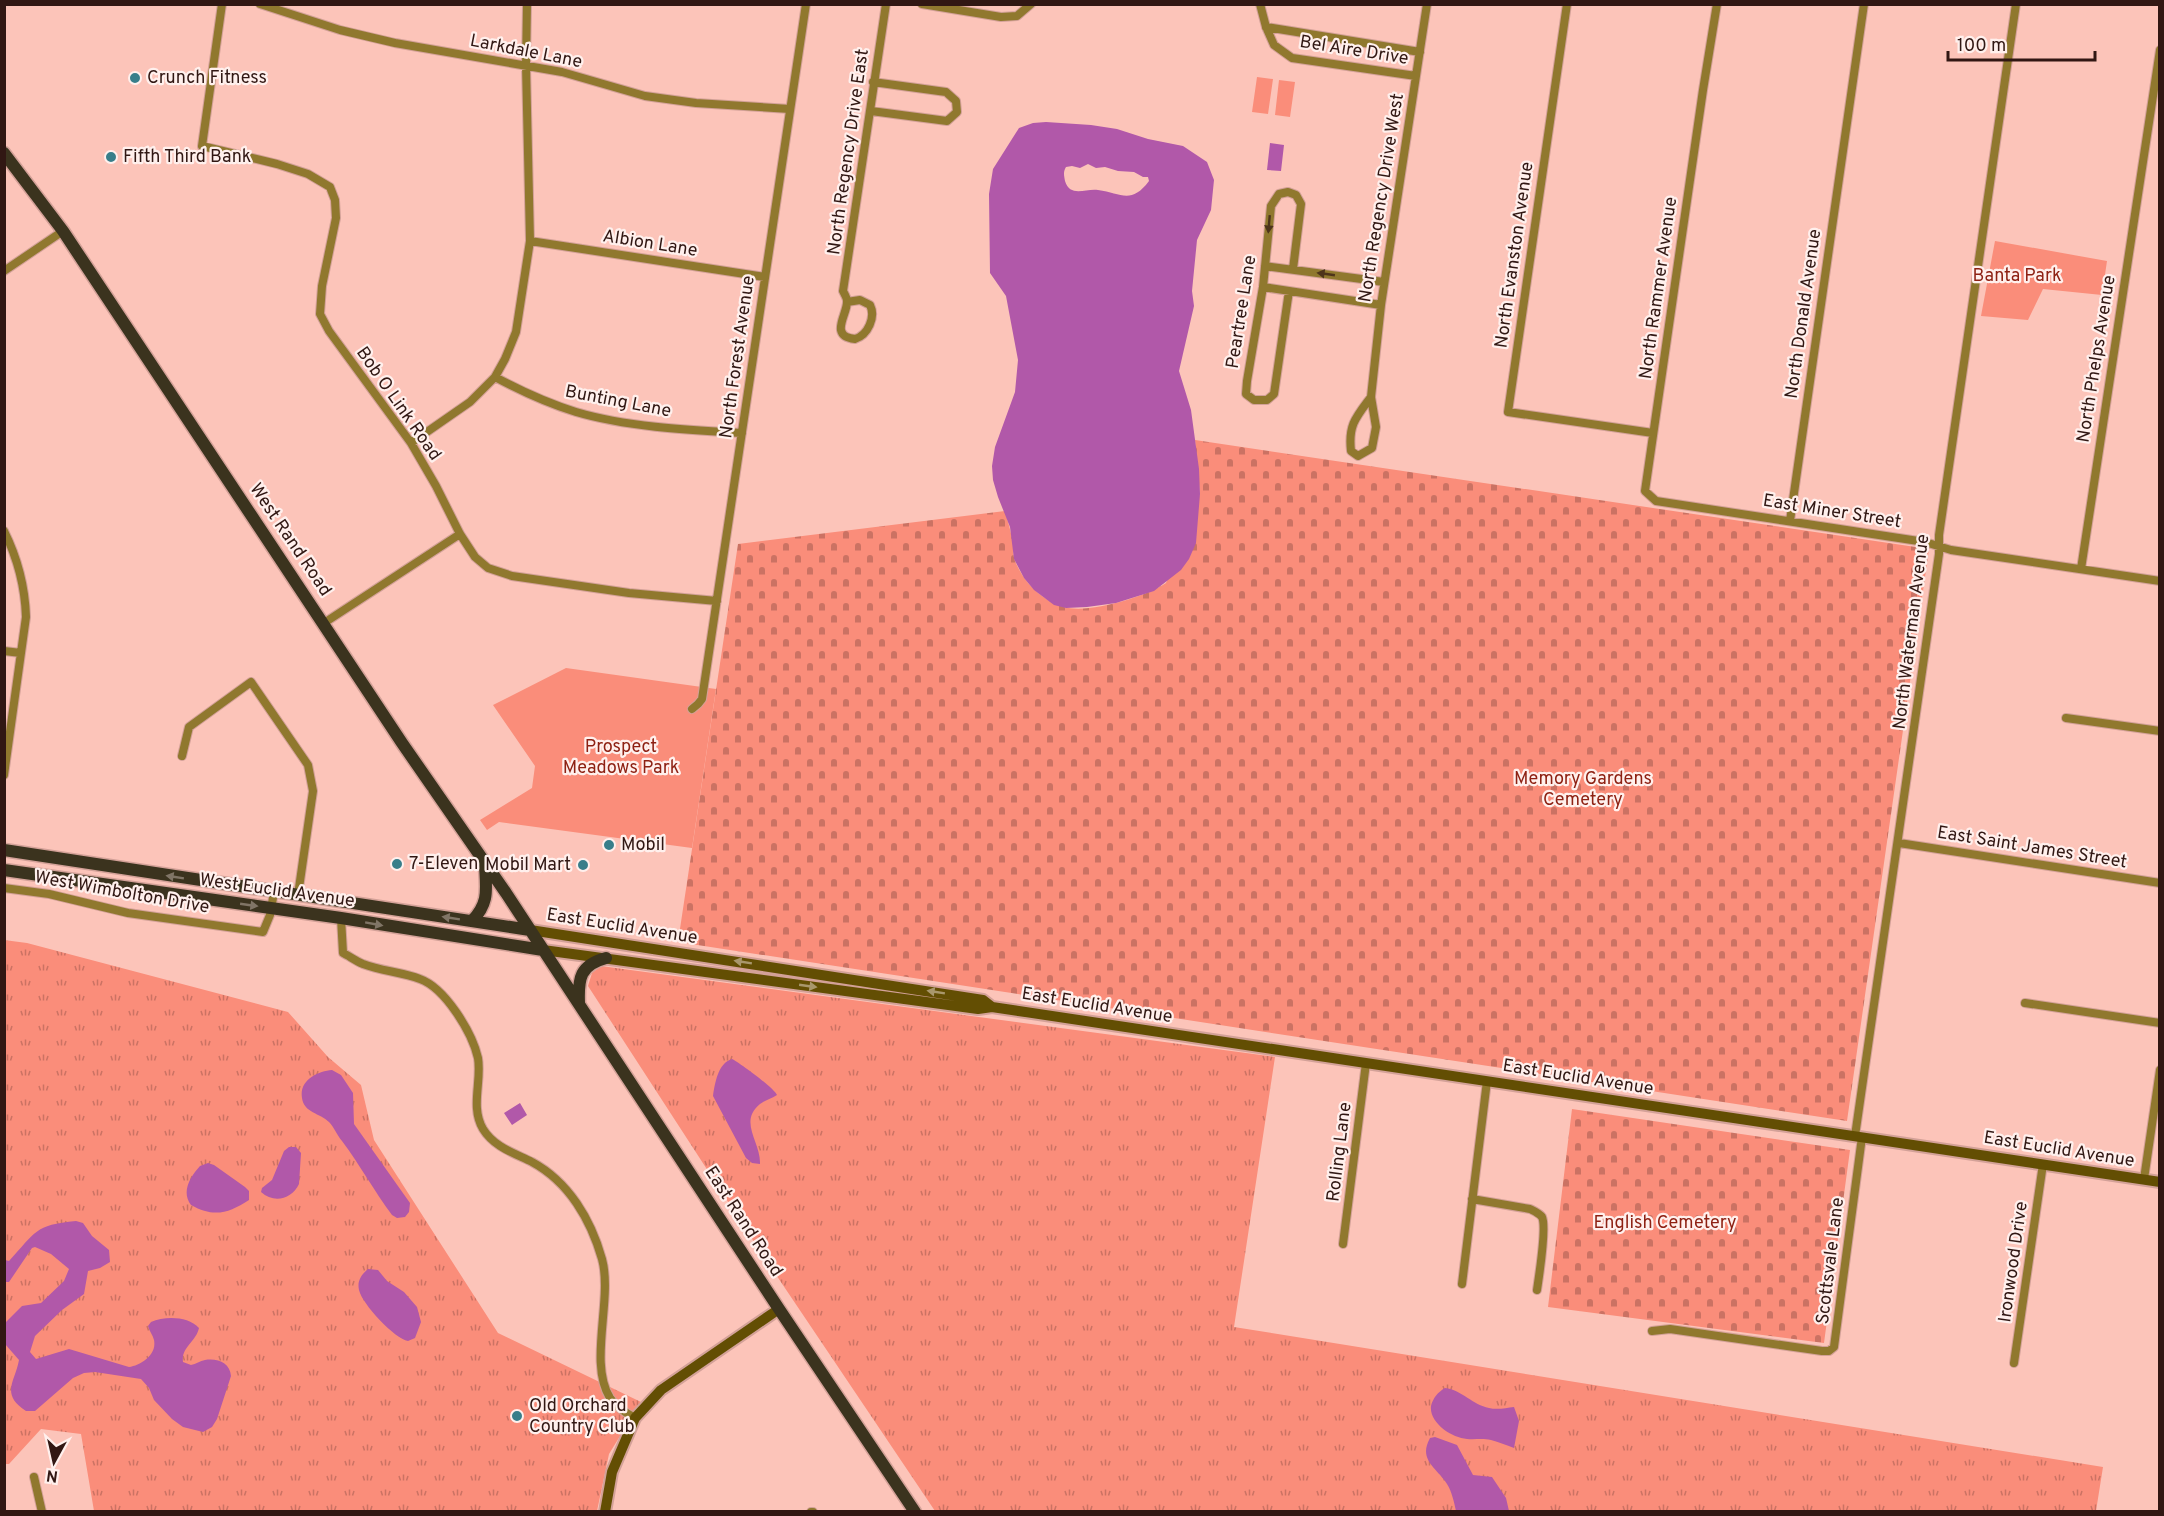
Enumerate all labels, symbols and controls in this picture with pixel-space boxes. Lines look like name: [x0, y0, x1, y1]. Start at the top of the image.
scale bar: [1948, 24, 2095, 62]
street label: Larkdale Lane: [468, 30, 584, 74]
street label: Bel Aire Drive: [1298, 31, 1410, 71]
text: 100 m: [1957, 35, 2006, 58]
street label: North Regency Drive East: [823, 48, 875, 256]
place label: Crunch Fitness: [147, 67, 267, 90]
marker: Crunch Fitness: [128, 71, 142, 85]
street label: North Regency Drive West: [1354, 92, 1410, 304]
place label: Fifth Third Bank: [123, 146, 251, 169]
marker: Fifth Third Bank: [104, 150, 118, 164]
street label: North Evanston Avenue: [1491, 160, 1539, 350]
street label: North Rammer Avenue: [1635, 195, 1683, 381]
one-way arrow: [1264, 215, 1274, 234]
street label: Albion Lane: [601, 225, 699, 263]
street label: North Donald Avenue: [1781, 228, 1827, 400]
street label: Peartree Lane: [1222, 254, 1262, 370]
park label: Banta Park: [1972, 265, 2062, 288]
one-way arrow: [1316, 269, 1335, 278]
street label: North Forest Avenue: [715, 274, 761, 440]
street label: North Phelps Avenue: [2072, 274, 2122, 444]
street label: Bob O Link Road: [350, 343, 446, 465]
street label: Bunting Lane: [563, 380, 673, 424]
street label: West Rand Road: [244, 479, 336, 601]
street label: East Miner Street: [1761, 490, 1903, 534]
street label: North Waterman Avenue: [1889, 533, 1935, 731]
park label: Prospect Meadows Park: [563, 736, 679, 780]
park label: Memory Gardens Cemetery: [1514, 768, 1652, 812]
street label: East Saint James Street: [1935, 822, 2129, 874]
place label: Mobil: [621, 834, 665, 857]
marker: Mobil: [602, 838, 616, 852]
place label: 7-Eleven: [409, 853, 478, 876]
place label: Mobil Mart: [485, 854, 571, 877]
marker: 7-Eleven: [390, 857, 404, 871]
marker: Mobil Mart: [576, 858, 590, 872]
street label: West Wimbolton Drive: [33, 866, 211, 920]
street label: West Euclid Avenue: [198, 869, 356, 913]
one-way arrow: [165, 873, 184, 882]
one-way arrow: [240, 901, 259, 910]
street label: East Euclid Avenue: [545, 904, 699, 950]
one-way arrow: [442, 913, 461, 922]
one-way arrow: [365, 920, 384, 929]
one-way arrow: [734, 958, 753, 967]
one-way arrow: [799, 981, 818, 990]
street label: East Euclid Avenue: [1020, 983, 1174, 1029]
one-way arrow: [927, 988, 946, 997]
street label: East Euclid Avenue: [1501, 1055, 1655, 1101]
street label: Rolling Lane: [1322, 1101, 1358, 1203]
street label: East Euclid Avenue: [1982, 1127, 2136, 1173]
street label: East Rand Road: [699, 1162, 787, 1282]
street label: Scottsvale Lane: [1812, 1196, 1850, 1326]
street label: Ironwood Drive: [1994, 1200, 2034, 1324]
park label: English Cemetery: [1593, 1212, 1737, 1235]
place label: Old Orchard Country Club: [529, 1395, 635, 1439]
marker: Old Orchard Country Club: [510, 1409, 524, 1423]
north arrow: [24, 1432, 84, 1492]
text: N: [45, 1464, 59, 1486]

